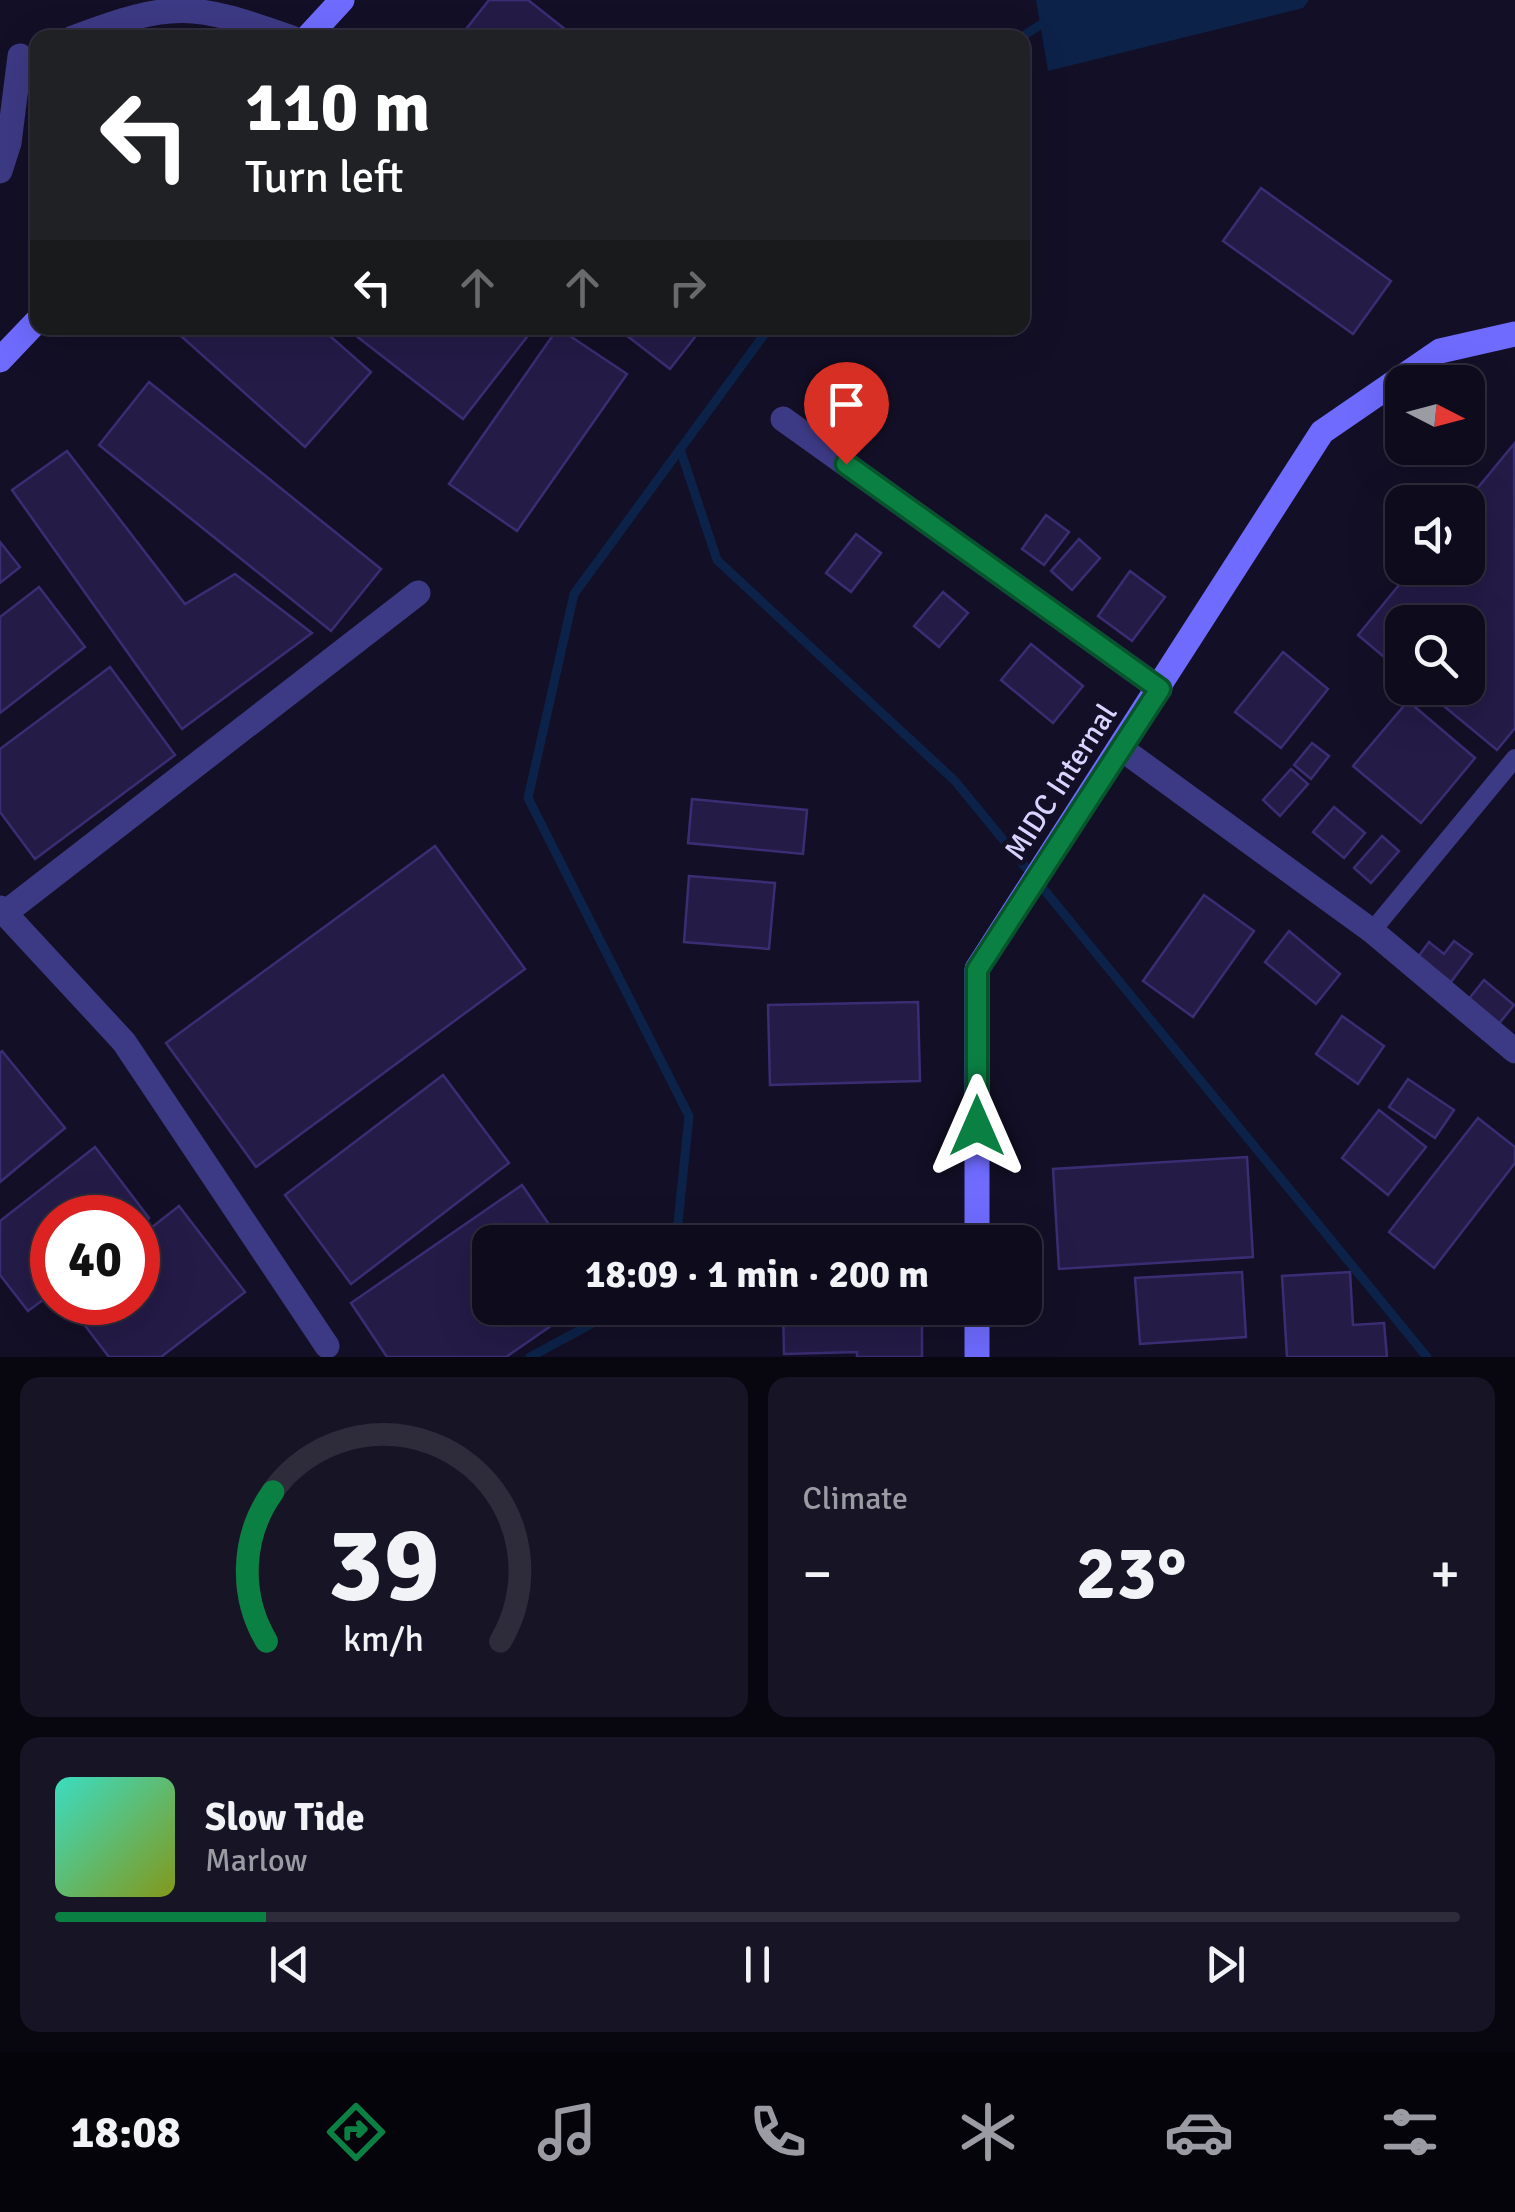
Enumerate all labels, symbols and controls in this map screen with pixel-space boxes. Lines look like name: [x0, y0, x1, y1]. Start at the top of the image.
text: 110 m: [245, 64, 430, 150]
icon: left: [80, 70, 210, 200]
text: Turn left: [245, 150, 404, 205]
icon: left: [345, 260, 400, 315]
icon: ahead: [450, 260, 505, 315]
icon: ahead: [555, 260, 610, 315]
icon: right: [660, 260, 715, 315]
pin: [804, 362, 889, 465]
north arrow: [1385, 365, 1485, 465]
map controls: [1385, 365, 1485, 705]
icon: arrive: [819, 377, 874, 432]
button: sound: [1385, 485, 1485, 585]
button: search: [1385, 605, 1485, 705]
street label: MIDC Internal: [997, 697, 1125, 867]
position arrow: [925, 1074, 1029, 1178]
speed limit sign: 40: [30, 1195, 160, 1325]
text: 18:09 · 1 min · 200 m: [585, 1251, 929, 1298]
text: Climate: [803, 1479, 908, 1518]
text: 39: [328, 1501, 440, 1629]
text: 23°: [1076, 1527, 1187, 1620]
text: −: [803, 1540, 832, 1608]
text: +: [1430, 1540, 1460, 1608]
text: km/h: [343, 1617, 424, 1661]
text: Slow Tide: [205, 1794, 365, 1841]
text: Marlow: [205, 1841, 307, 1880]
icon: previous: [262, 1937, 317, 1992]
icon: pause: [730, 1937, 785, 1992]
icon: next: [1198, 1937, 1253, 1992]
icon: directions: [321, 2097, 391, 2167]
icon: music: [532, 2097, 602, 2167]
icon: phone: [743, 2097, 813, 2167]
icon: climate: [953, 2097, 1023, 2167]
icon: car: [1164, 2097, 1234, 2167]
icon: filters: [1375, 2097, 1445, 2167]
text: 18:08: [70, 2105, 181, 2160]

